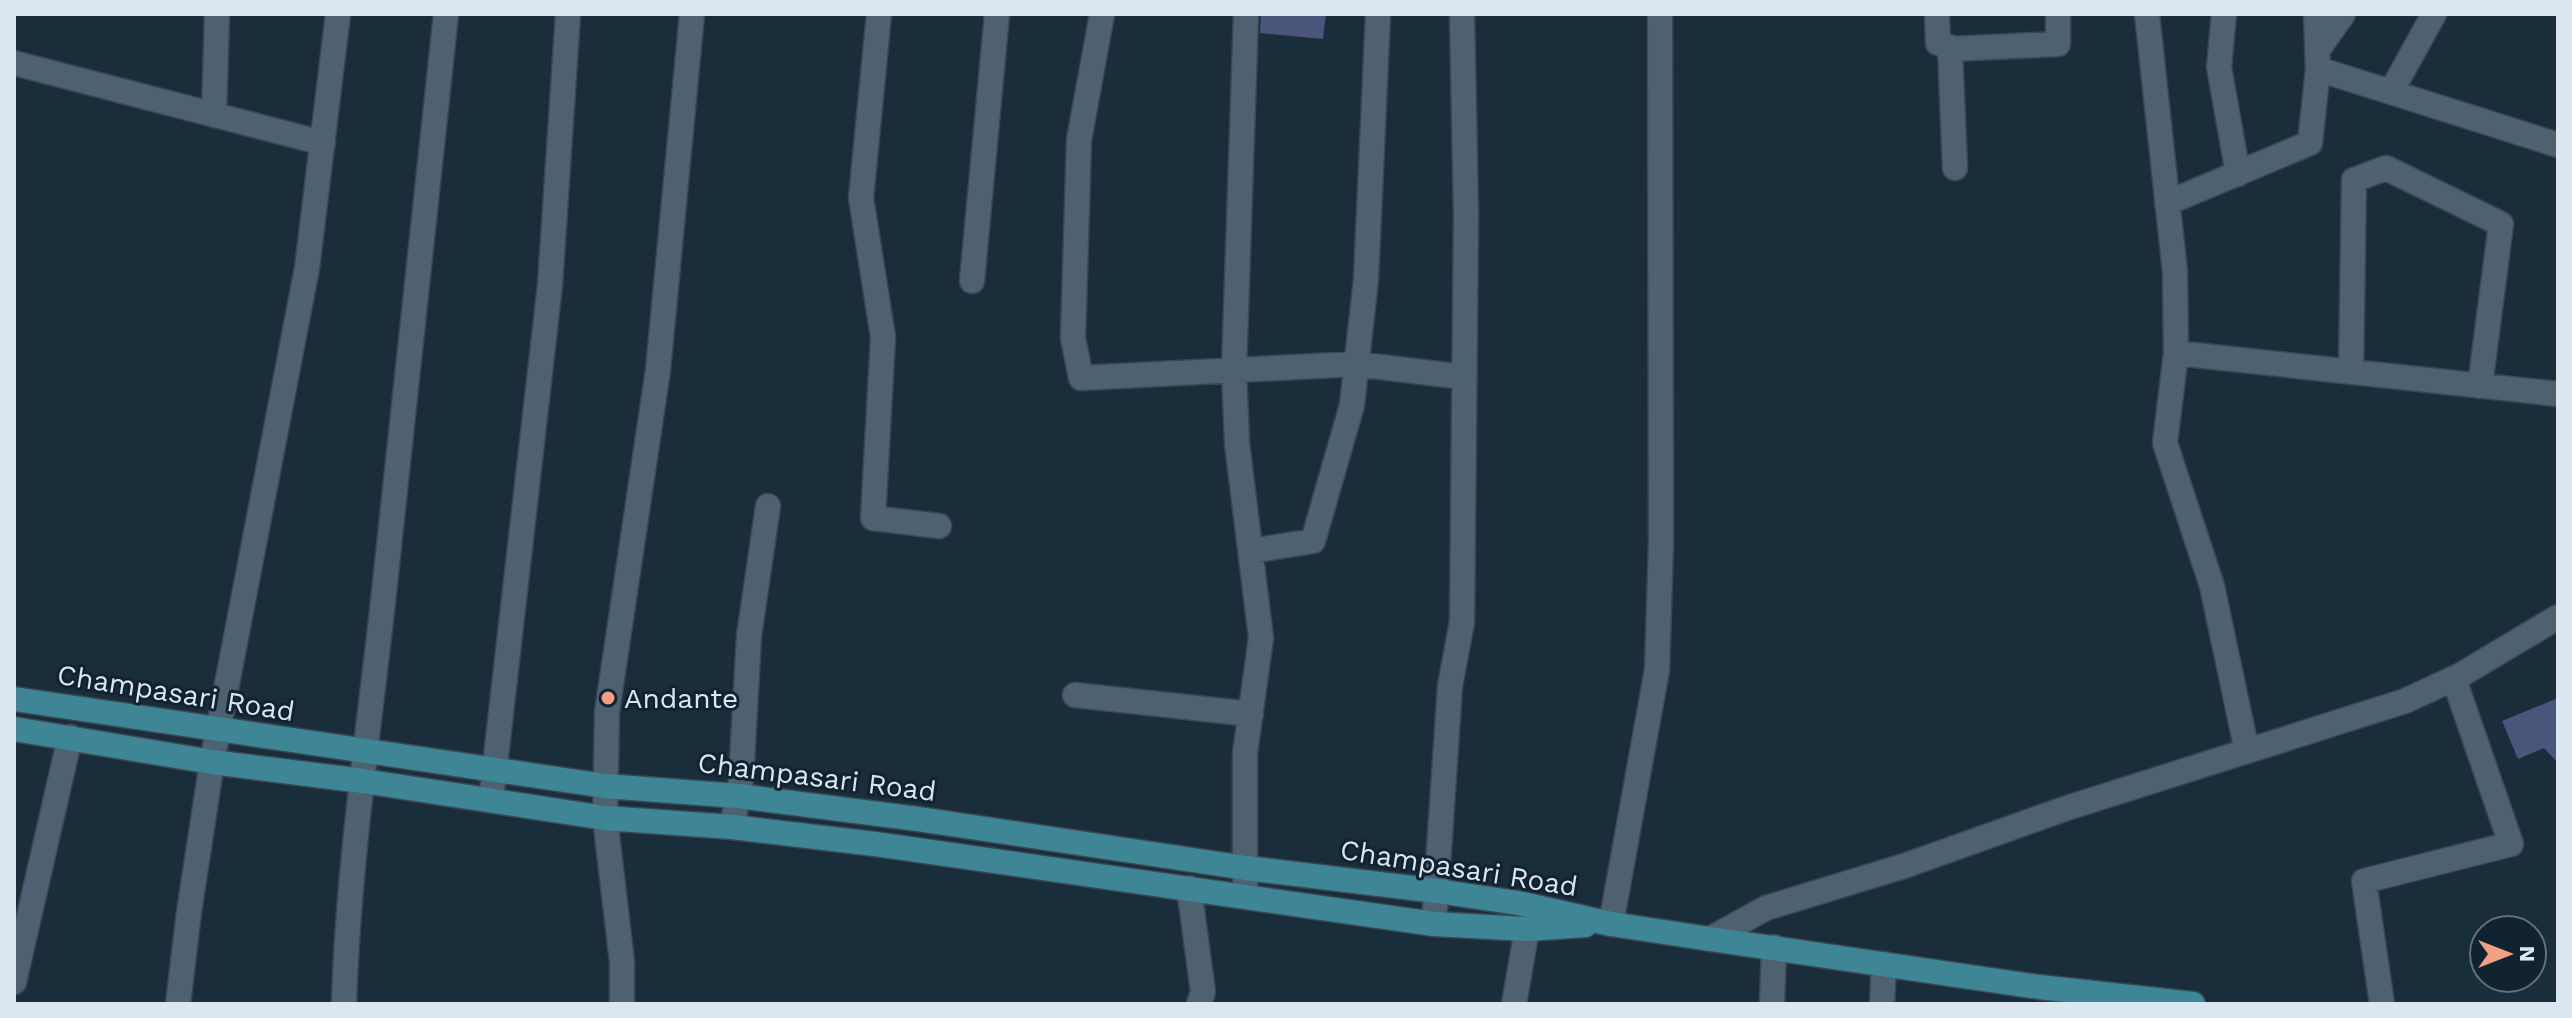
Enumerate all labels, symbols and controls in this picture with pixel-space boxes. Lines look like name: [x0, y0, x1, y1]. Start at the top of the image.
street label: Champasari Road: [55, 658, 297, 728]
place label: Andante: [624, 682, 738, 715]
marker: Andante: [599, 689, 617, 707]
street label: Champasari Road: [696, 746, 938, 808]
street label: Champasari Road: [1338, 833, 1580, 903]
north arrow: [2468, 914, 2548, 994]
text: N: [2515, 946, 2540, 962]

